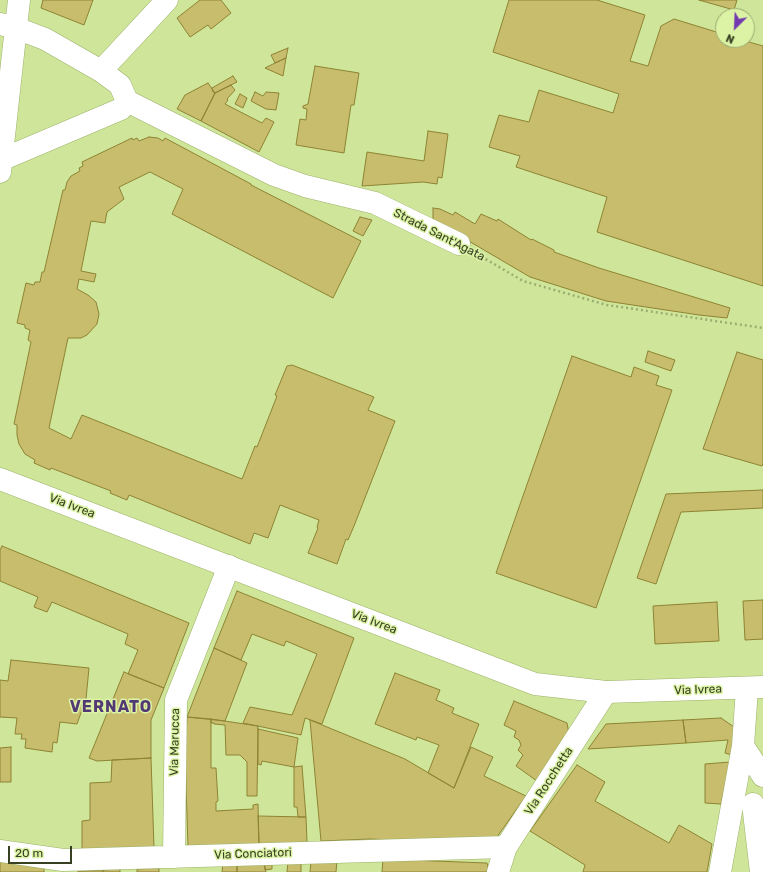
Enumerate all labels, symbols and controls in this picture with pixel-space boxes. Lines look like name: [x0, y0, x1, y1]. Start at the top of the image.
north arrow: [715, 8, 755, 48]
text: N: [724, 31, 737, 46]
street label: Strada Sant'Agata: [391, 206, 487, 264]
street label: Via Ivrea: [47, 491, 97, 521]
street label: Via Ivrea: [349, 607, 399, 637]
street label: Via Ivrea: [674, 682, 722, 698]
district label: VERNATO: [70, 697, 152, 717]
street label: Via Marucca: [167, 708, 183, 776]
street label: Via Rocchetta: [522, 744, 576, 818]
scale bar: [10, 838, 74, 864]
street label: Via Conciatori: [214, 845, 292, 863]
text: 20 m: [15, 846, 43, 860]

